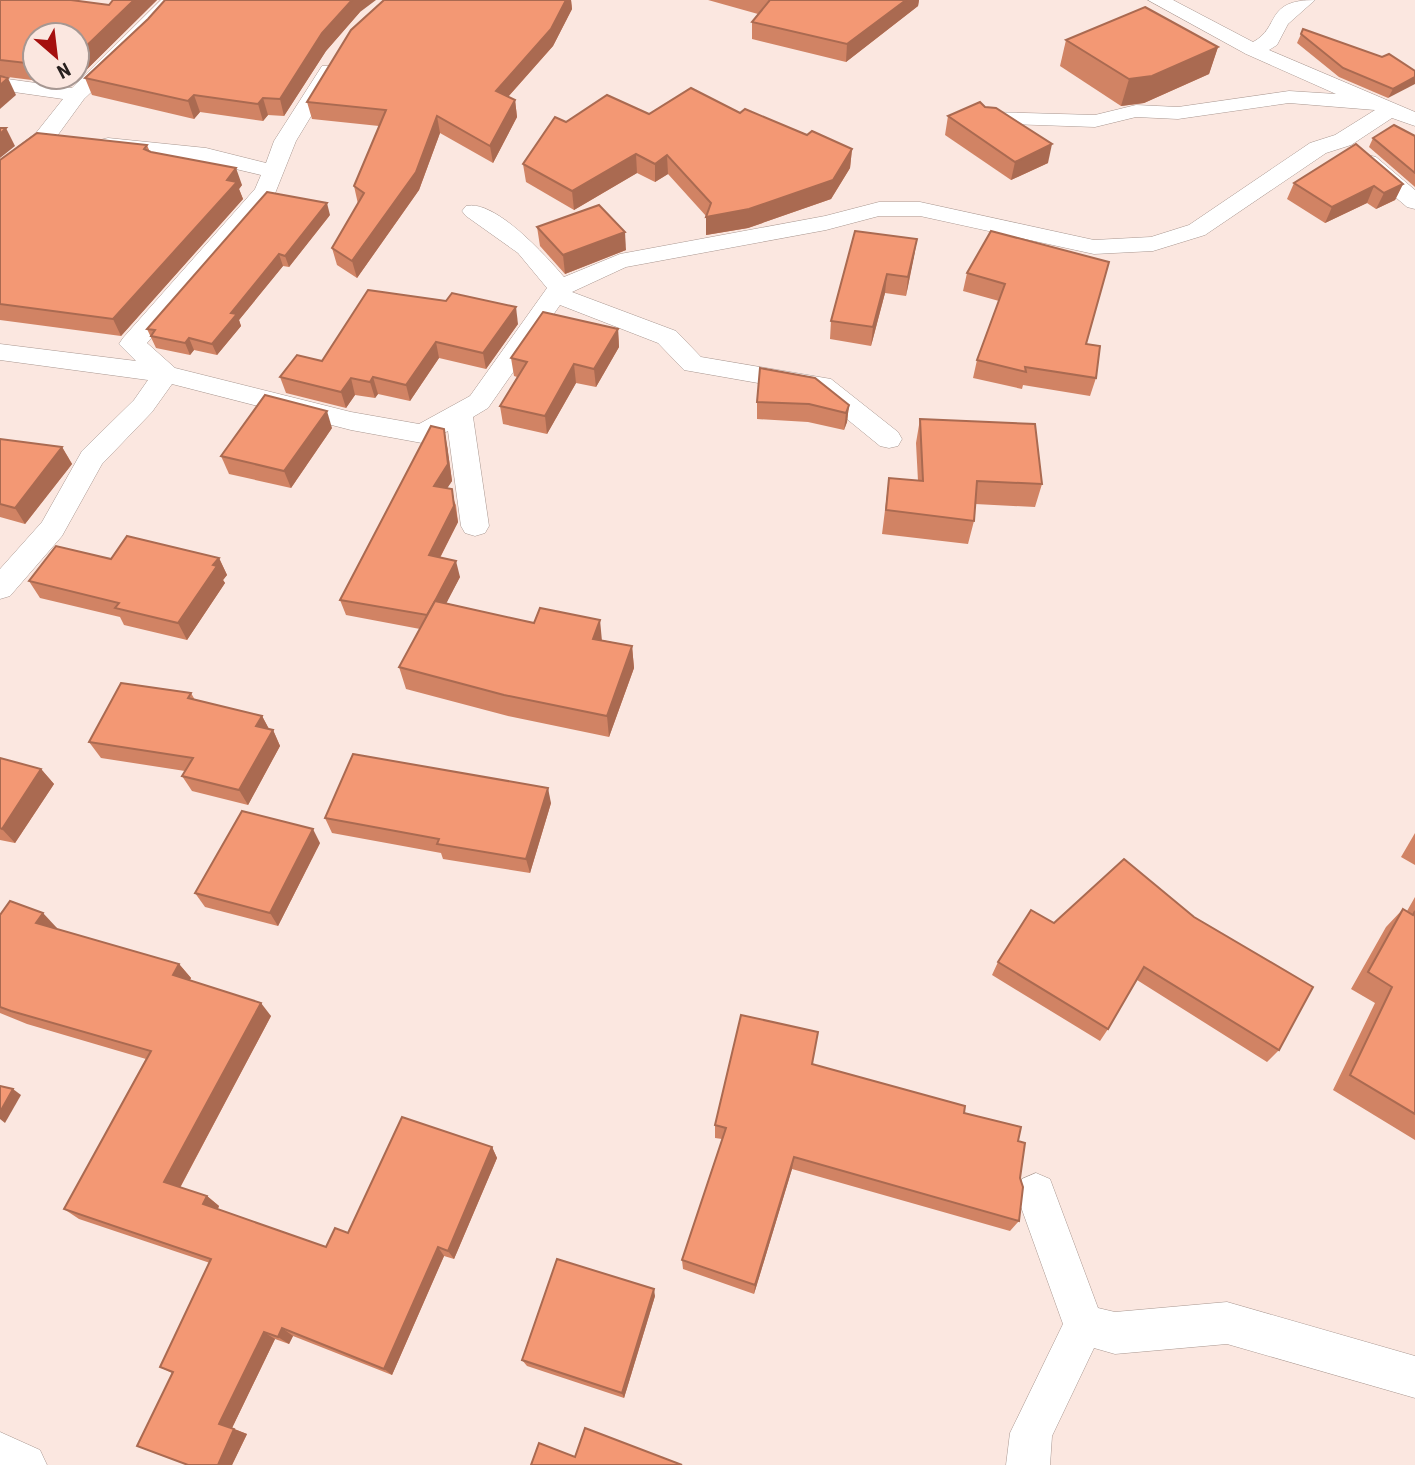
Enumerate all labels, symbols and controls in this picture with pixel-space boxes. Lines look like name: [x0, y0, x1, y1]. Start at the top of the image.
north arrow: [21, 21, 91, 91]
text: N: [53, 58, 74, 83]

